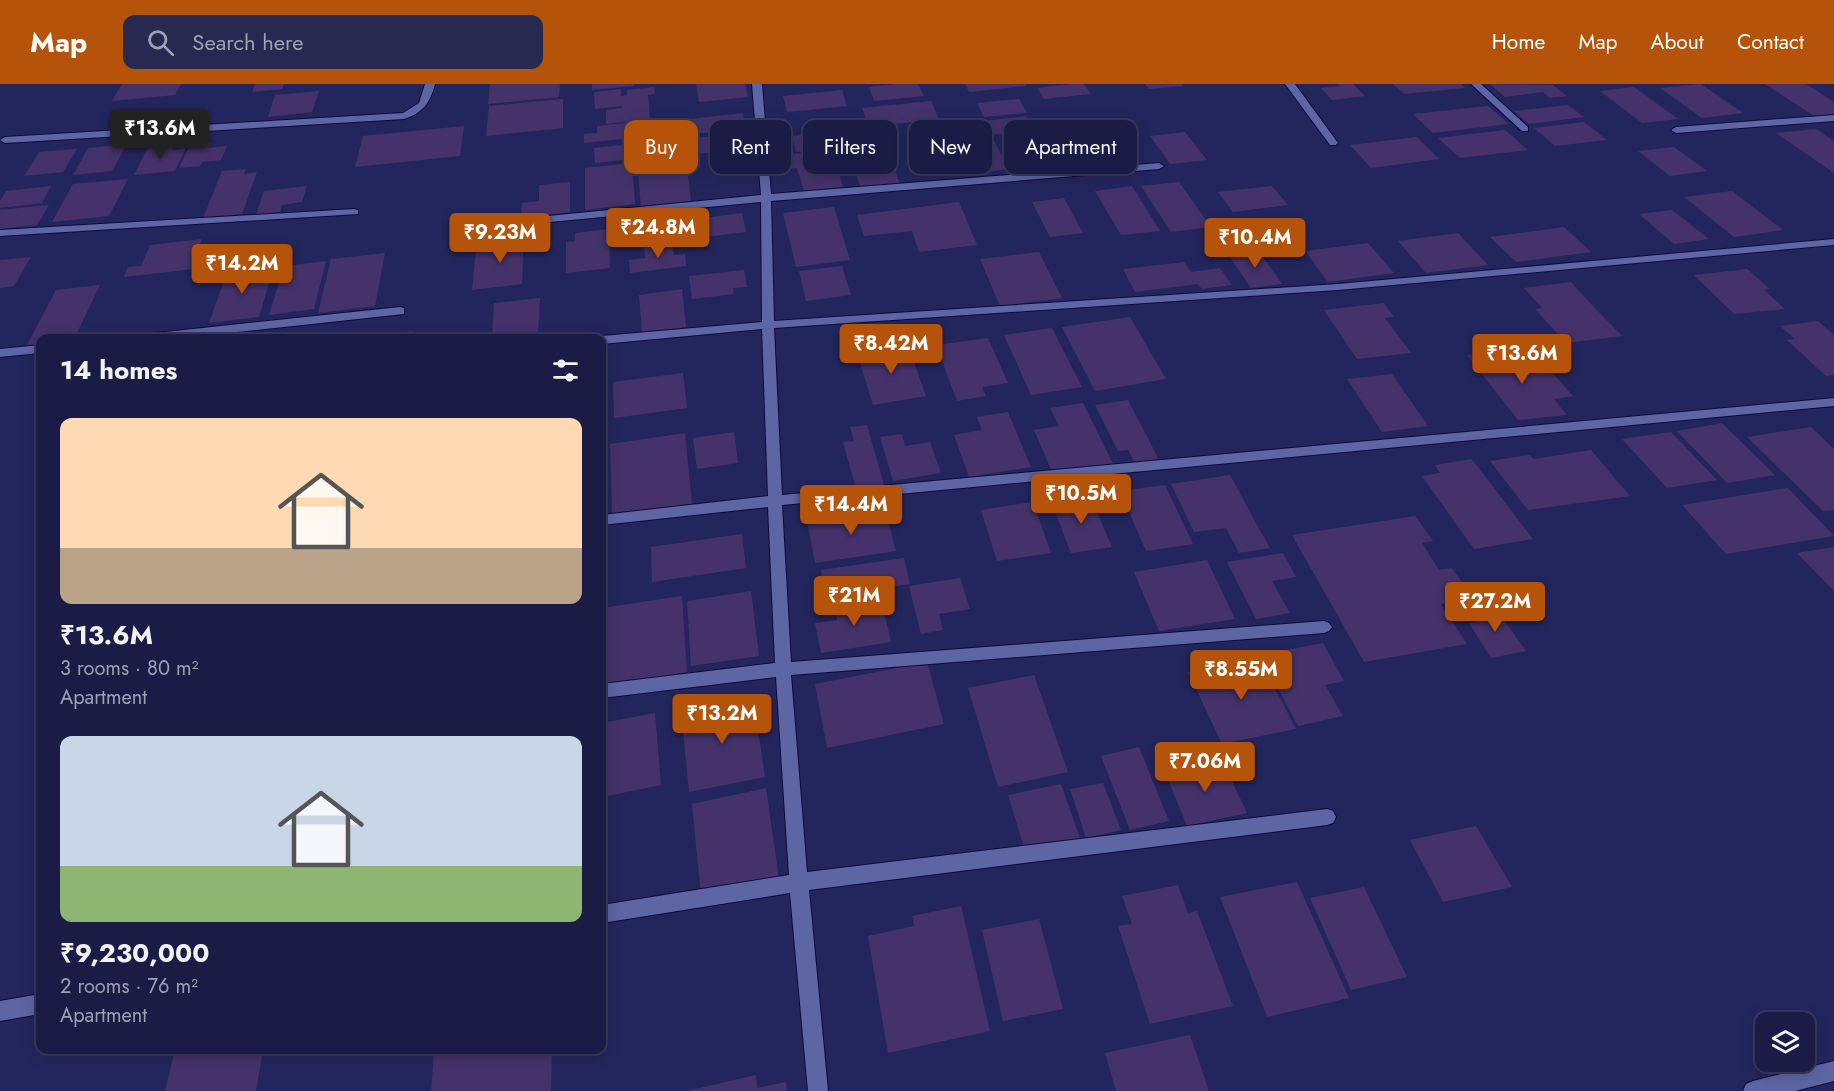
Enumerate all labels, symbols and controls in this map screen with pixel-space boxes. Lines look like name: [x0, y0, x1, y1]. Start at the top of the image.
search box: [123, 15, 543, 69]
text: Map: [30, 22, 87, 63]
icon: search: [144, 26, 177, 59]
text: Search here: [192, 26, 304, 58]
text: Home: [1492, 27, 1545, 57]
text: Map: [1578, 27, 1618, 57]
text: About: [1651, 27, 1704, 57]
text: Contact: [1737, 27, 1804, 57]
pin: ₹13.6M: [111, 109, 209, 160]
text: ₹13.6M: [124, 114, 196, 143]
chip: Buy: [624, 120, 698, 174]
chip: Rent: [710, 120, 791, 174]
chip: Filters: [803, 120, 897, 174]
chip: New: [909, 120, 992, 174]
chip: Apartment: [1004, 120, 1137, 174]
pin: ₹24.8M: [609, 208, 707, 259]
pin: ₹9.23M: [451, 213, 549, 264]
text: ₹24.8M: [620, 213, 696, 242]
text: ₹9.23M: [463, 218, 537, 247]
pin: ₹10.4M: [1206, 218, 1304, 269]
text: ₹10.4M: [1218, 223, 1292, 252]
pin: ₹14.2M: [193, 244, 291, 295]
text: ₹14.2M: [206, 249, 278, 278]
pin: ₹8.42M: [842, 324, 940, 375]
text: ₹8.42M: [853, 329, 929, 358]
pin: ₹13.6M: [1473, 334, 1571, 385]
text: ₹13.6M: [1486, 339, 1558, 368]
text: 14 homes: [60, 351, 177, 389]
icon: filters: [549, 354, 582, 387]
icon: home: [267, 457, 375, 565]
pin: ₹10.5M: [1032, 474, 1130, 525]
text: ₹10.5M: [1045, 479, 1117, 508]
pin: ₹14.4M: [802, 485, 900, 536]
text: ₹14.4M: [814, 490, 888, 519]
pin: ₹21M: [818, 576, 890, 627]
text: ₹21M: [828, 581, 880, 610]
pin: ₹27.2M: [1446, 582, 1544, 633]
text: ₹27.2M: [1459, 587, 1531, 616]
text: ₹13.6M: [60, 616, 153, 654]
pin: ₹8.55M: [1192, 650, 1290, 701]
text: 3 rooms · 80 m²: [60, 654, 198, 683]
text: ₹8.55M: [1204, 655, 1278, 684]
text: Apartment: [60, 683, 147, 712]
pin: ₹13.2M: [673, 694, 771, 745]
text: ₹13.2M: [686, 699, 758, 728]
pin: ₹7.06M: [1156, 742, 1254, 793]
text: ₹7.06M: [1169, 747, 1241, 776]
icon: home: [267, 775, 375, 883]
text: ₹9,230,000: [60, 934, 209, 972]
text: 2 rooms · 76 m²: [60, 972, 198, 1001]
text: Apartment: [60, 1001, 147, 1030]
map controls: [1755, 1012, 1815, 1072]
button: layers: [1755, 1012, 1815, 1072]

